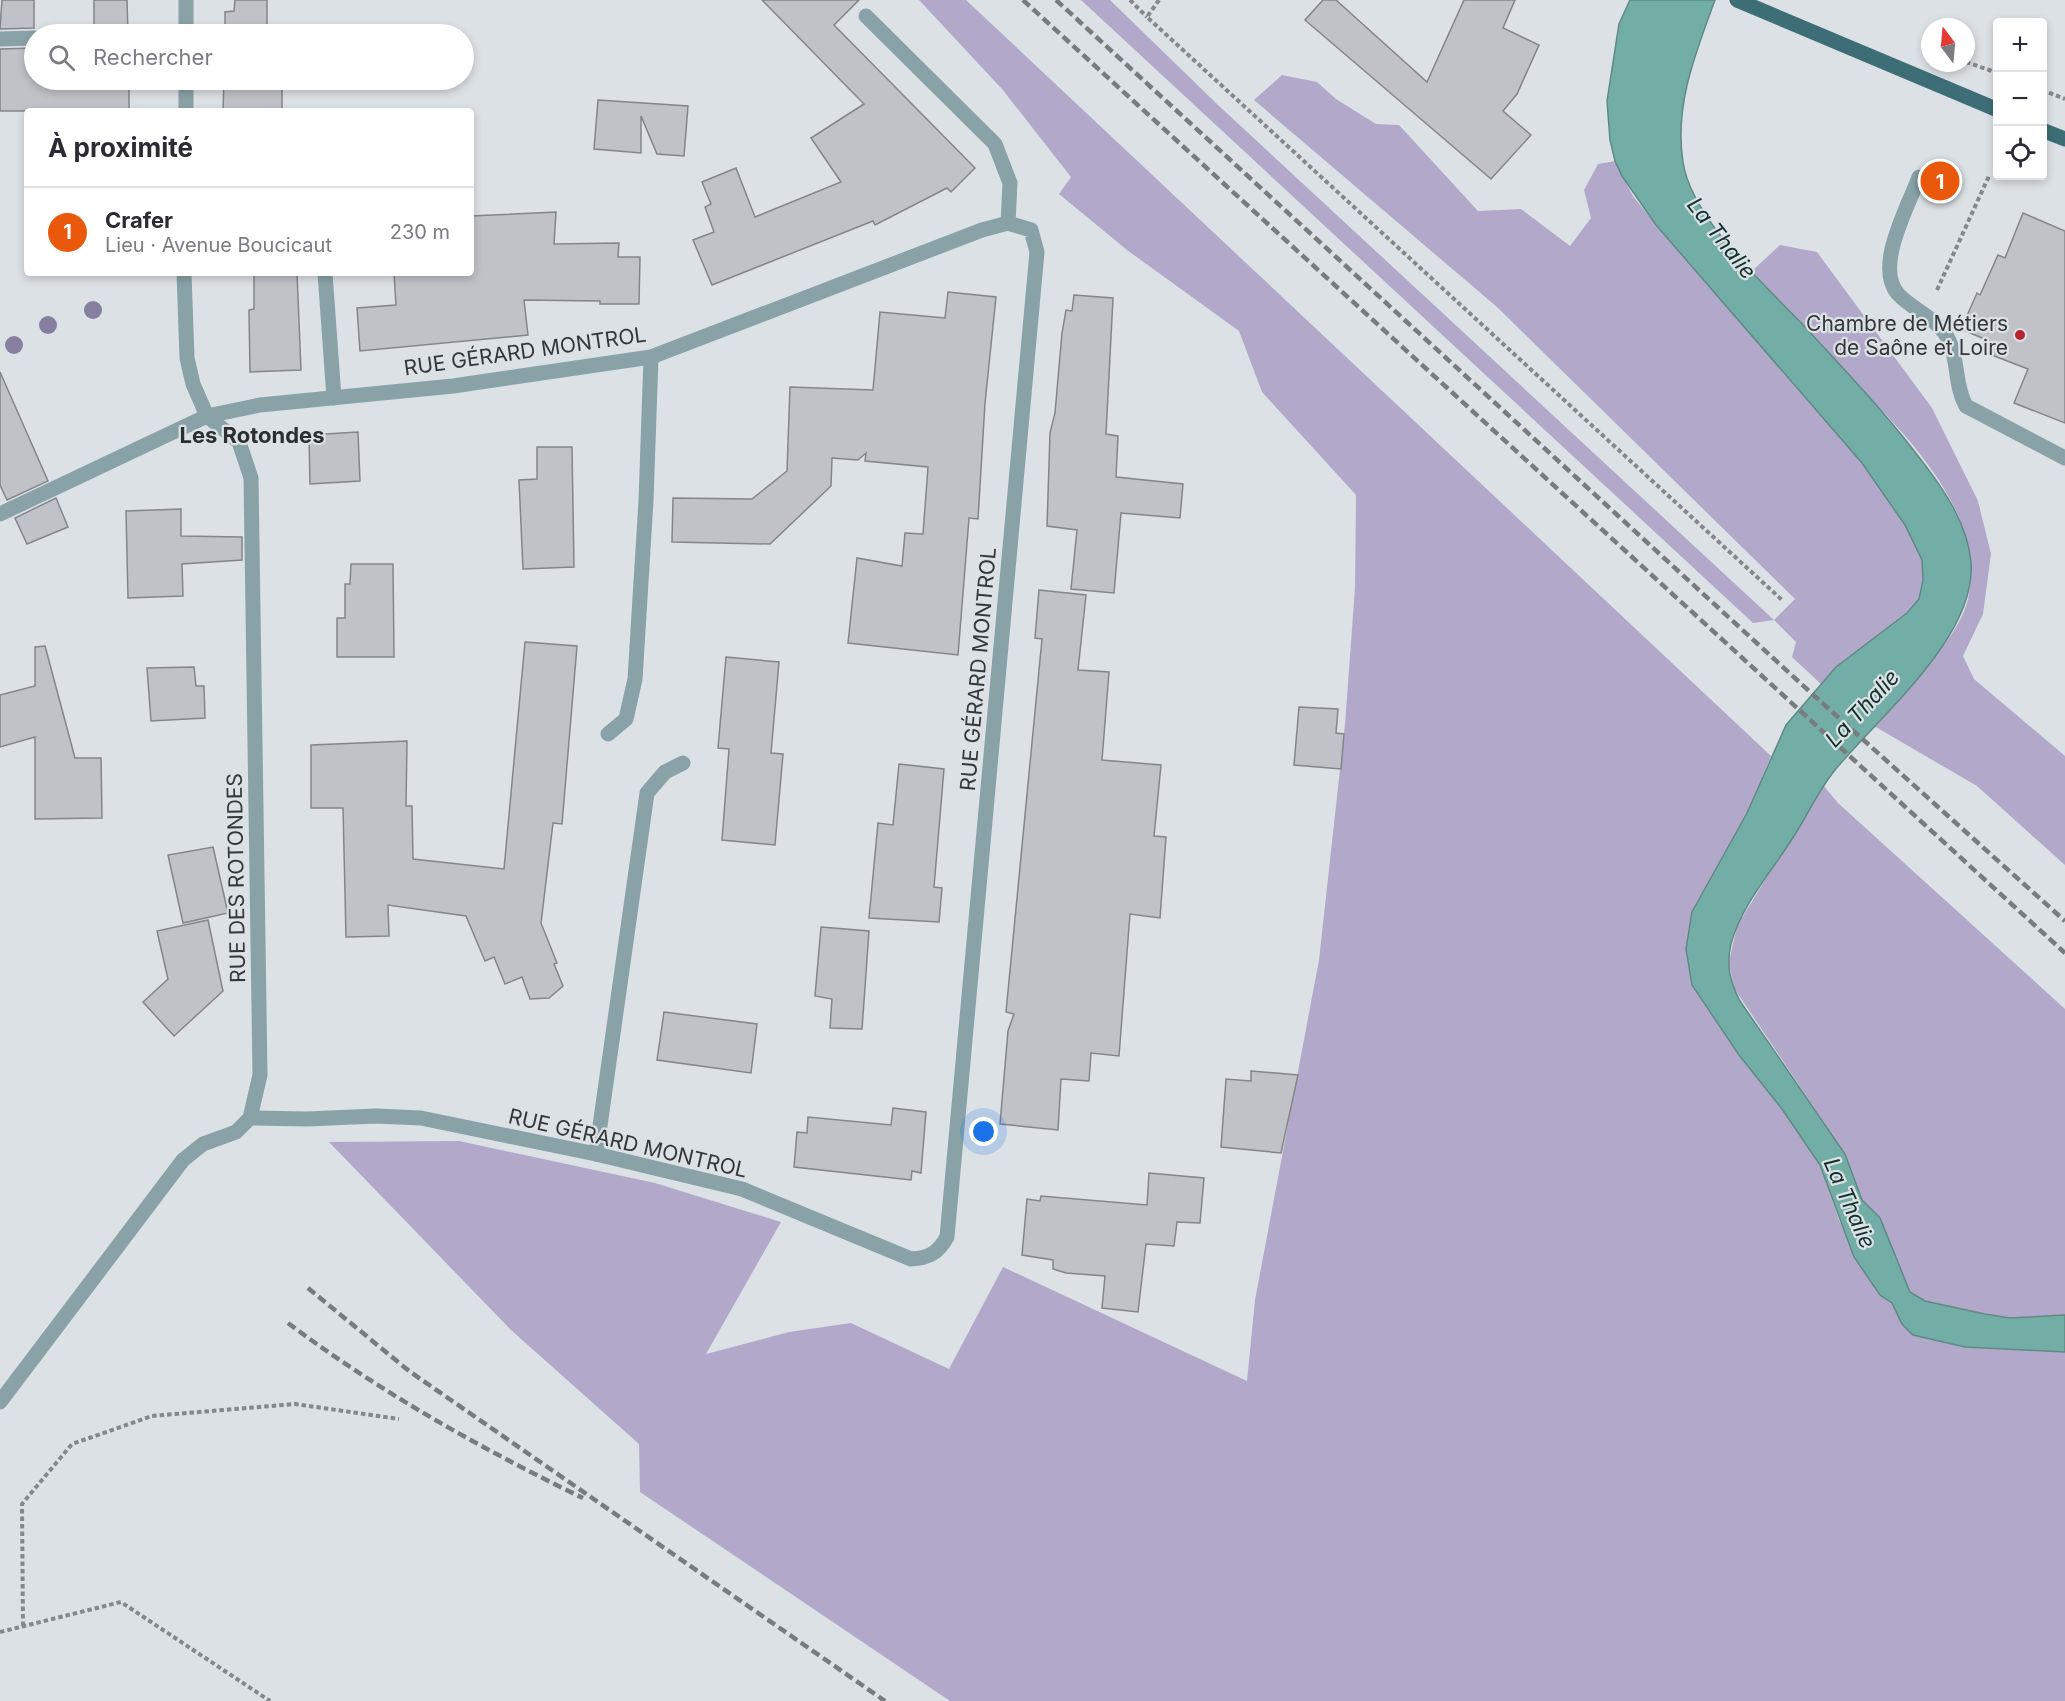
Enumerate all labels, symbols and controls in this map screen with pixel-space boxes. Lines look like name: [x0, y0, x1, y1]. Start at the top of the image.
north arrow: [1921, 18, 1975, 72]
map controls: [1993, 18, 2047, 180]
button: +: [1993, 18, 2047, 72]
search box: [24, 24, 474, 90]
icon: search: [45, 41, 78, 74]
text: Rechercher: [93, 44, 213, 70]
button: −: [1993, 72, 2047, 126]
button: locate: [1993, 126, 2047, 180]
text: À proximité: [48, 132, 193, 163]
pin: 1: [1920, 158, 1960, 204]
water label: La Thalie: [1682, 192, 1762, 284]
text: Crafer: [105, 207, 173, 233]
text: 1: [63, 220, 72, 244]
text: 230 m: [390, 220, 450, 244]
text: Lieu · Avenue Boucicaut: [105, 233, 332, 257]
place label: Chambre de Métiers de Saône et Loire: [1806, 311, 2008, 360]
street label: RUE GÉRARD MONTROL: [402, 321, 648, 380]
marker: Chambre de Métiers de Saône et Loire: [2013, 328, 2027, 342]
district label: Les Rotondes: [179, 422, 325, 448]
street label: RUE GÉRARD MONTROL: [954, 546, 1001, 792]
water label: La Thalie: [1820, 664, 1904, 752]
street label: RUE DES ROTONDES: [222, 773, 250, 983]
street label: RUE GÉRARD MONTROL: [506, 1102, 750, 1183]
your location: [969, 1117, 998, 1146]
water label: La Thalie: [1819, 1154, 1881, 1252]

